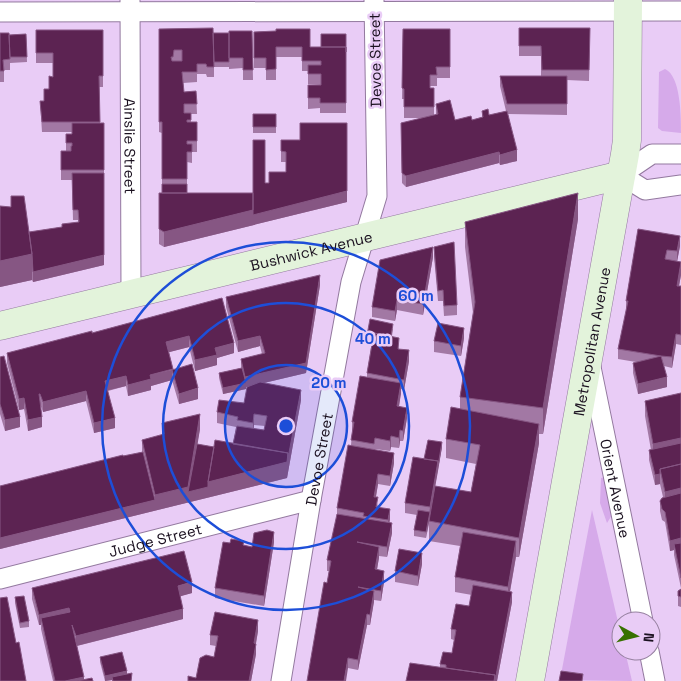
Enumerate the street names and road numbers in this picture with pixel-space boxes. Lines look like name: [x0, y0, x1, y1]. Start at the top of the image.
street label: Devoe Street: [365, 13, 385, 107]
street label: Ainslie Street: [121, 98, 140, 194]
street label: Bushwick Avenue: [248, 226, 374, 274]
street label: Metropolitan Avenue: [568, 265, 614, 417]
street label: Devoe Street: [301, 411, 336, 507]
street label: Orient Avenue: [596, 437, 635, 540]
street label: Judge Street: [106, 519, 204, 561]

